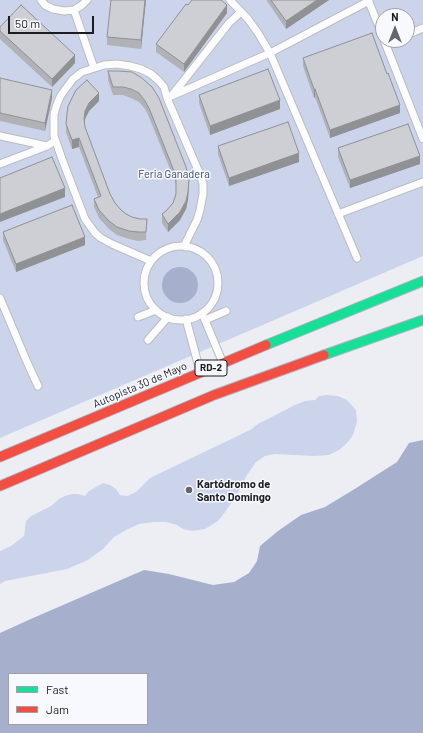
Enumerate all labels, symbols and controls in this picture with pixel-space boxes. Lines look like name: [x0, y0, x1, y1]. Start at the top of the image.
scale bar: [10, 8, 96, 34]
north arrow: [375, 8, 415, 48]
text: N: [391, 10, 399, 23]
text: 50 m: [15, 16, 40, 30]
park label: Feria Ganadera: [138, 167, 210, 181]
street label: Autopista 30 de Mayo: [91, 359, 189, 411]
road number: RD-2: [195, 360, 227, 376]
place label: Kartódromo de Santo Domingo: [197, 477, 271, 503]
marker: Kartódromo de Santo Domingo: [184, 485, 194, 495]
legend: [8, 673, 148, 725]
text: Fast: [46, 682, 69, 696]
text: Jam: [46, 702, 69, 716]

